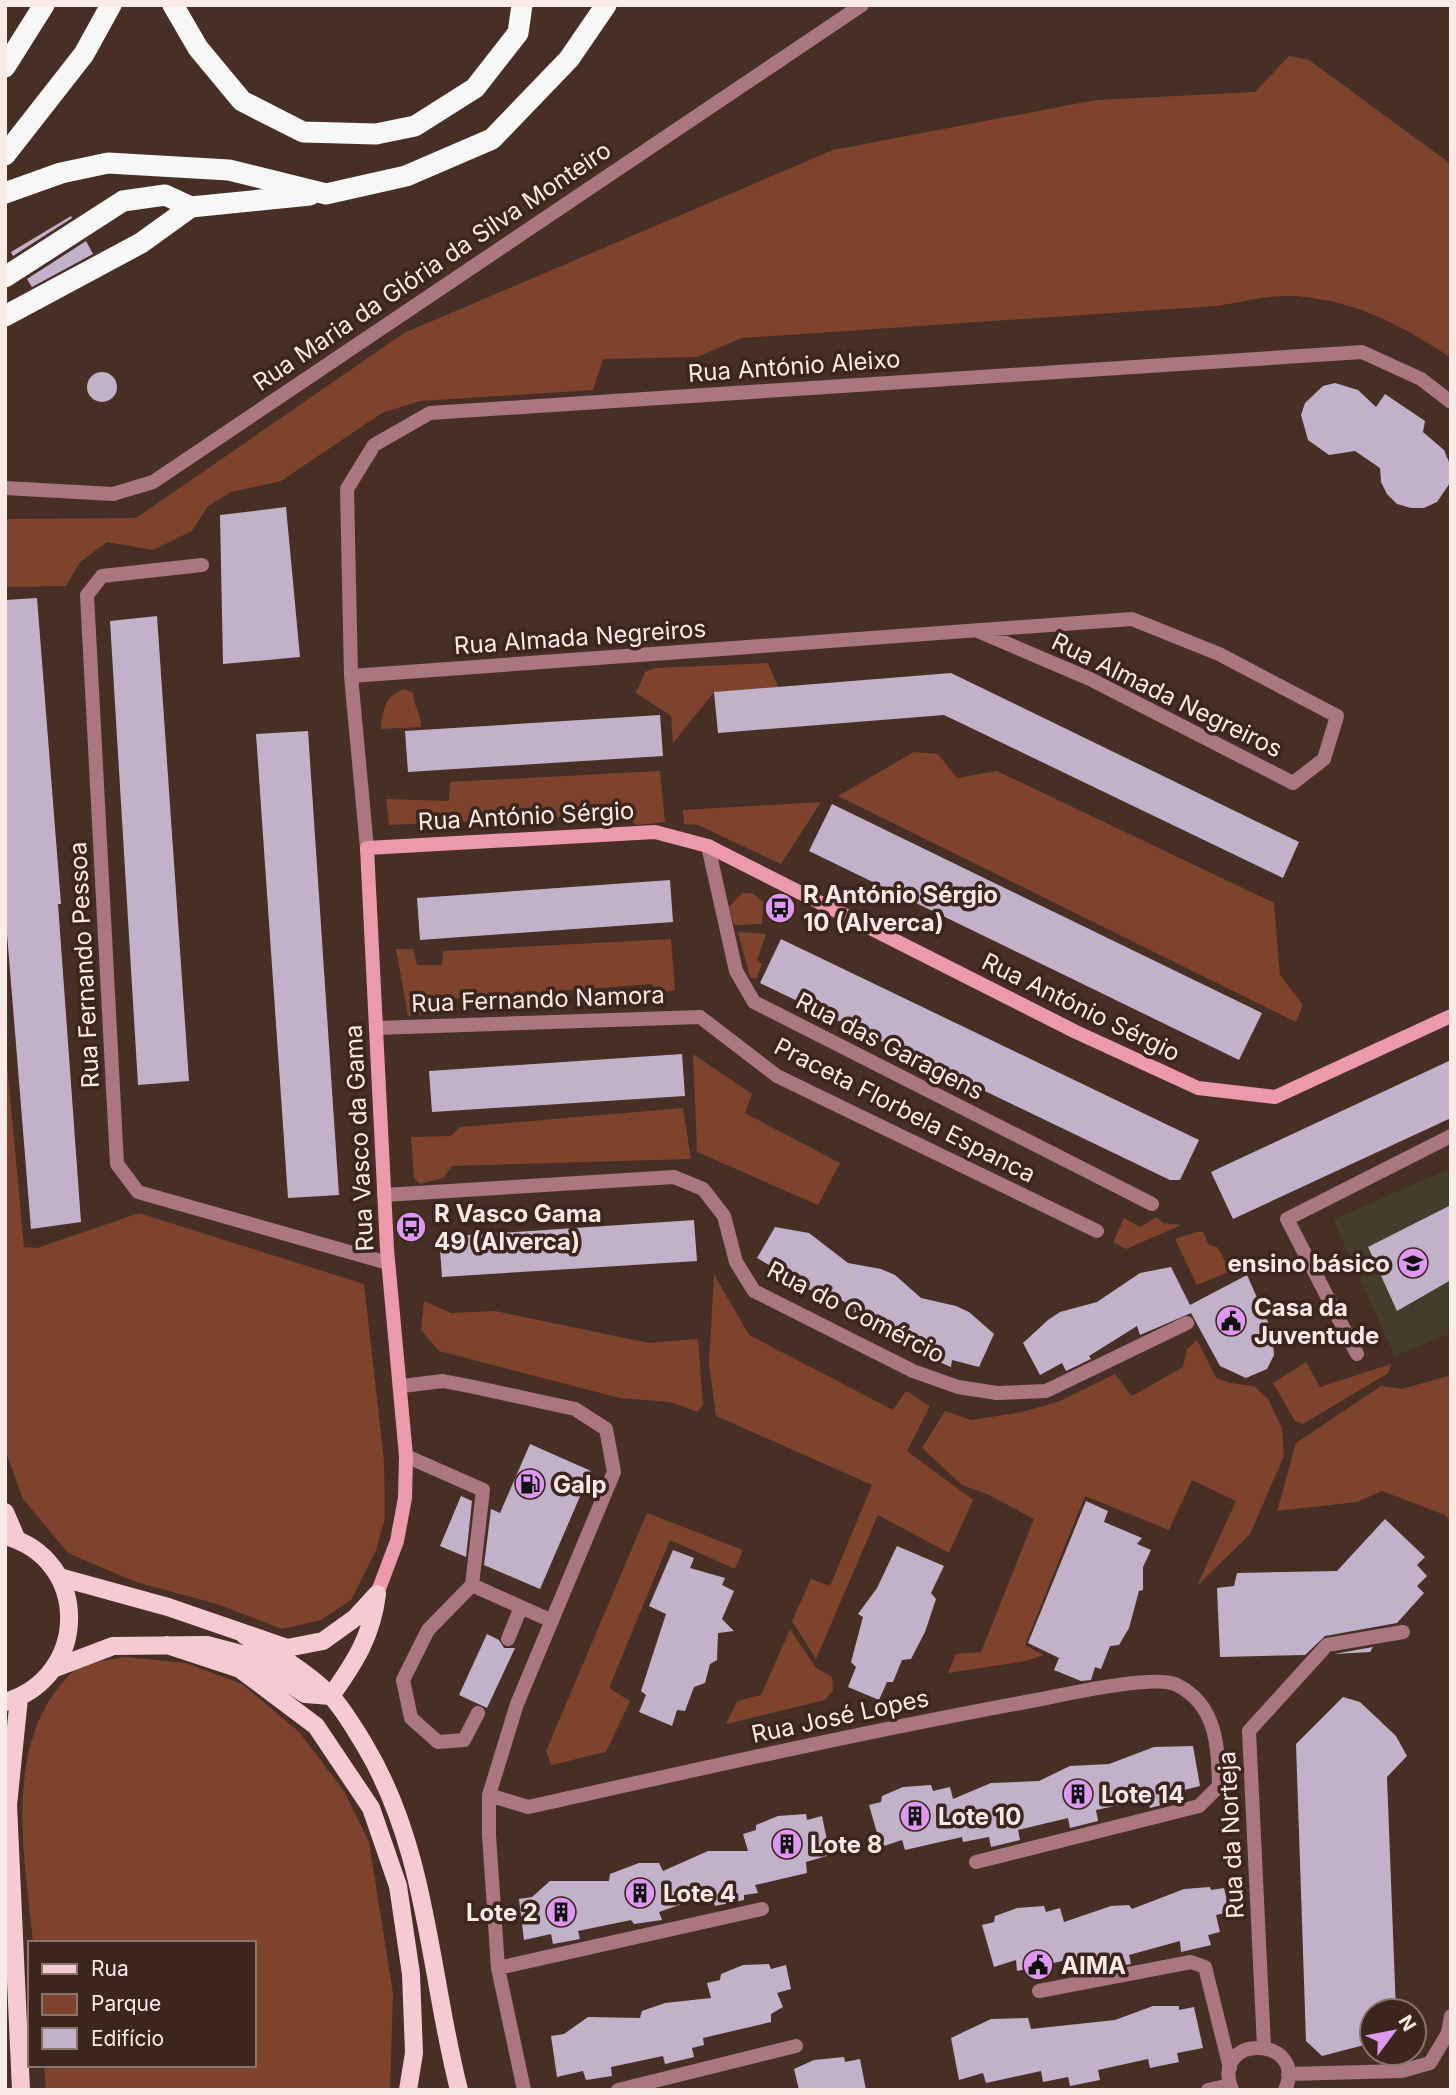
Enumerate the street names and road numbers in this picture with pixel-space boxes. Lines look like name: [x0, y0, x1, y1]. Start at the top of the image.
street label: Rua Maria da Glória da Silva Monteiro: [248, 135, 616, 397]
street label: Rua António Aleixo: [687, 344, 901, 388]
street label: Rua Almada Negreiros: [453, 614, 707, 660]
street label: Rua Almada Negreiros: [1047, 627, 1287, 763]
street label: Rua António Sérgio: [417, 796, 635, 836]
street label: Rua Fernando Pessoa: [63, 841, 105, 1089]
street label: Rua António Sérgio: [977, 946, 1185, 1068]
street label: Rua Fernando Namora: [411, 980, 665, 1018]
street label: Rua das Garagens: [791, 986, 989, 1106]
street label: Rua Vasco da Gama: [339, 1024, 379, 1252]
street label: Praceta Florbela Espanca: [770, 1031, 1040, 1189]
street label: Rua do Comércio: [762, 1255, 950, 1369]
street label: Rua José Lopes: [749, 1683, 931, 1749]
street label: Rua da Norteja: [1212, 1751, 1250, 1919]

